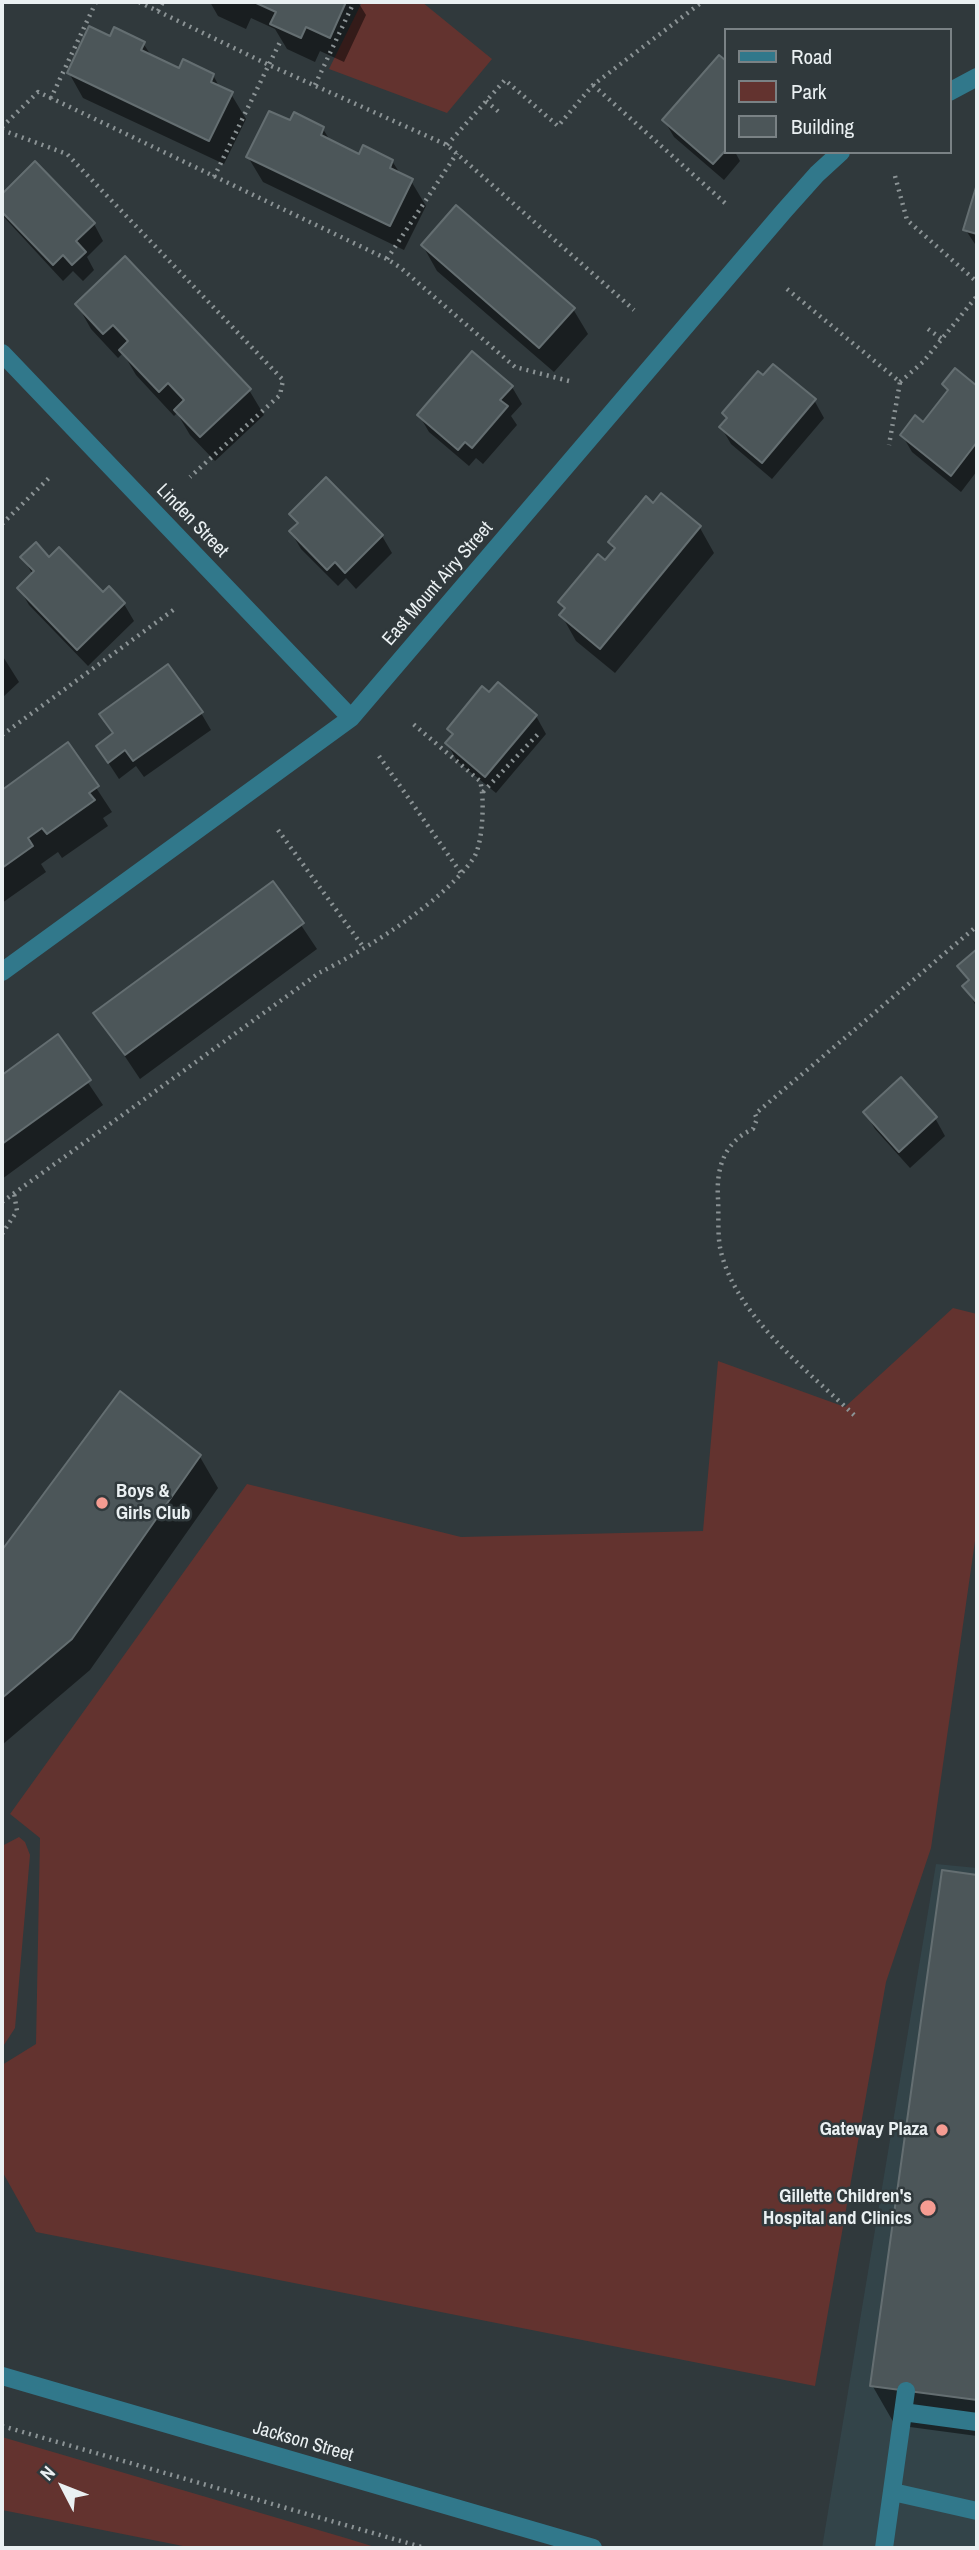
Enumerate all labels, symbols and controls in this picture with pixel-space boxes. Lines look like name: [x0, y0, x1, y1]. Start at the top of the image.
legend: [724, 28, 951, 154]
text: Road: [791, 42, 832, 71]
text: Park: [791, 77, 826, 106]
text: Building: [791, 112, 854, 141]
street label: Linden Street: [151, 479, 233, 563]
street label: East Mount Airy Street: [378, 517, 498, 651]
place label: Boys & Girls Club: [116, 1481, 190, 1525]
marker: Boys & Girls Club: [94, 1495, 110, 1511]
place label: Gateway Plaza: [820, 2119, 928, 2141]
marker: Gateway Plaza: [934, 2122, 950, 2138]
place label: Gillette Children's Hospital and Clinics: [763, 2186, 912, 2230]
marker: Gillette Children's Hospital and Clinics: [918, 2198, 938, 2218]
street label: Jackson Street: [250, 2417, 356, 2467]
north arrow: [28, 2452, 98, 2522]
text: N: [34, 2460, 61, 2486]

